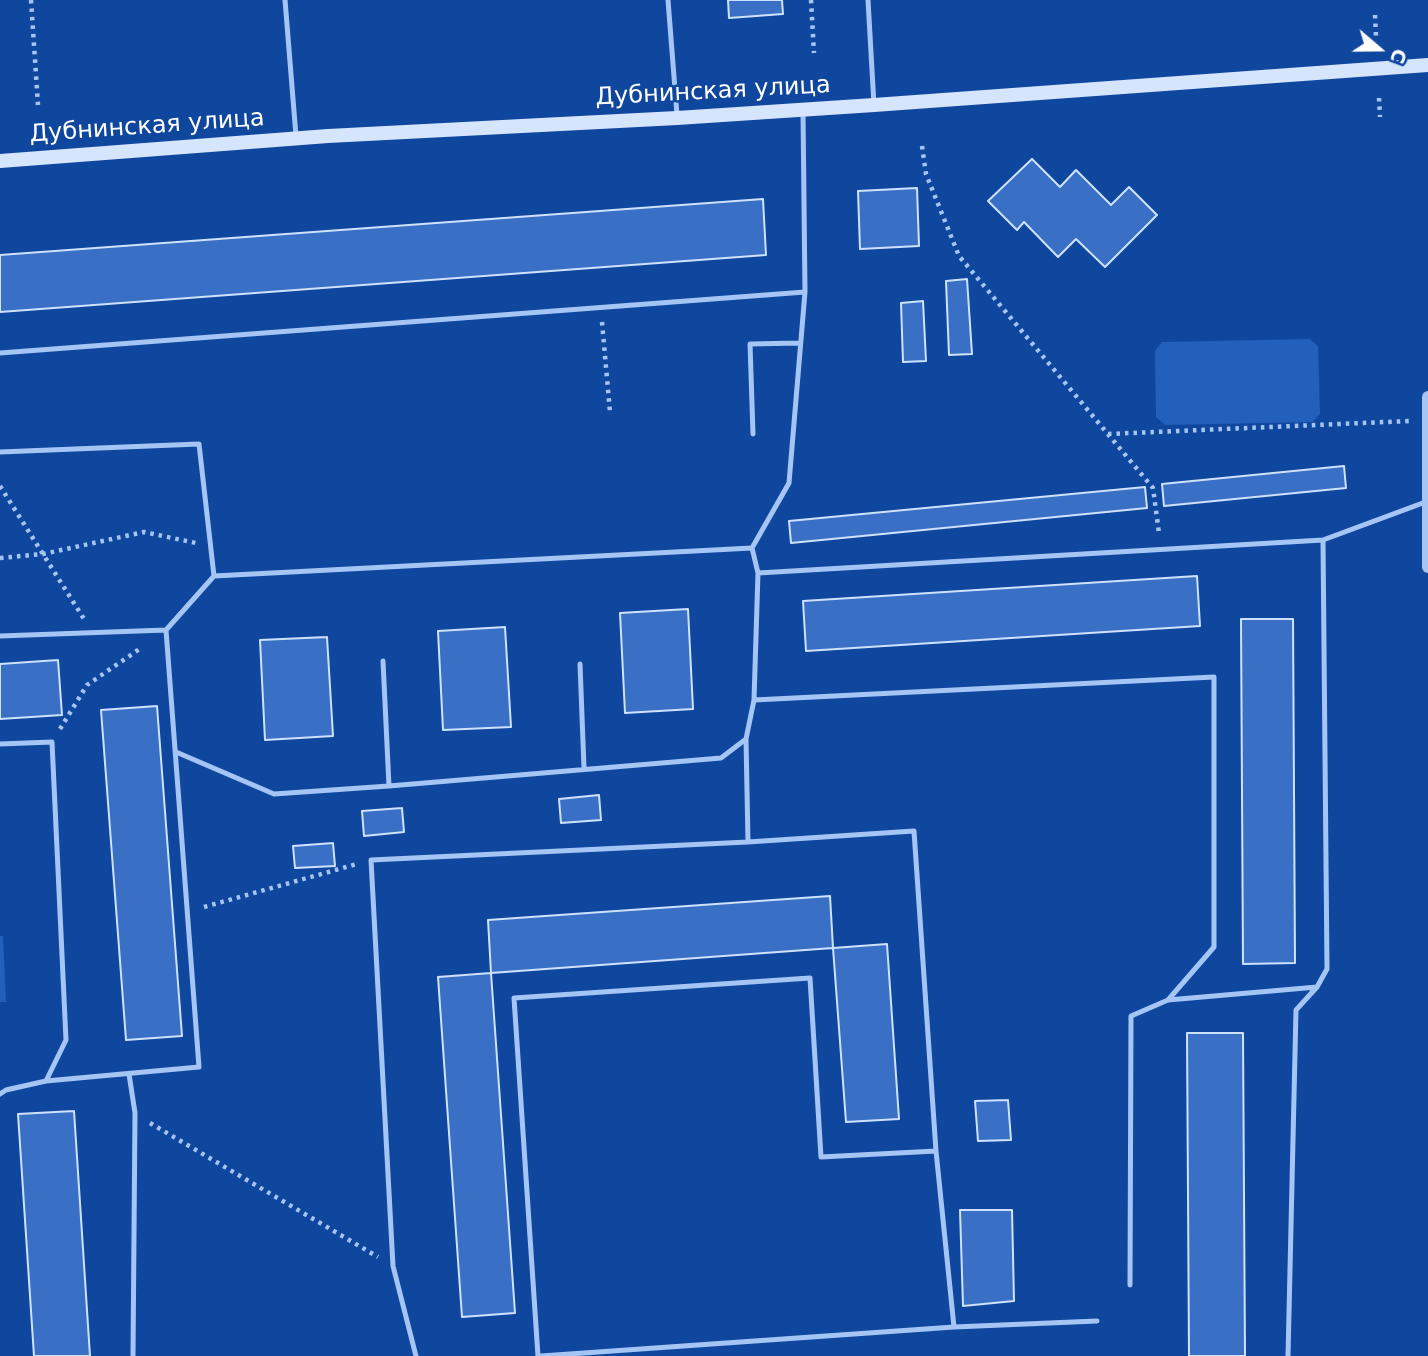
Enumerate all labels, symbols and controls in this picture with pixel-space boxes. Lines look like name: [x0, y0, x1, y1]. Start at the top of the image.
north arrow: [1344, 14, 1414, 84]
text: С: [1386, 46, 1411, 66]
street label: Дубнинская улица: [595, 71, 831, 113]
street label: Дубнинская улица: [29, 104, 265, 150]

